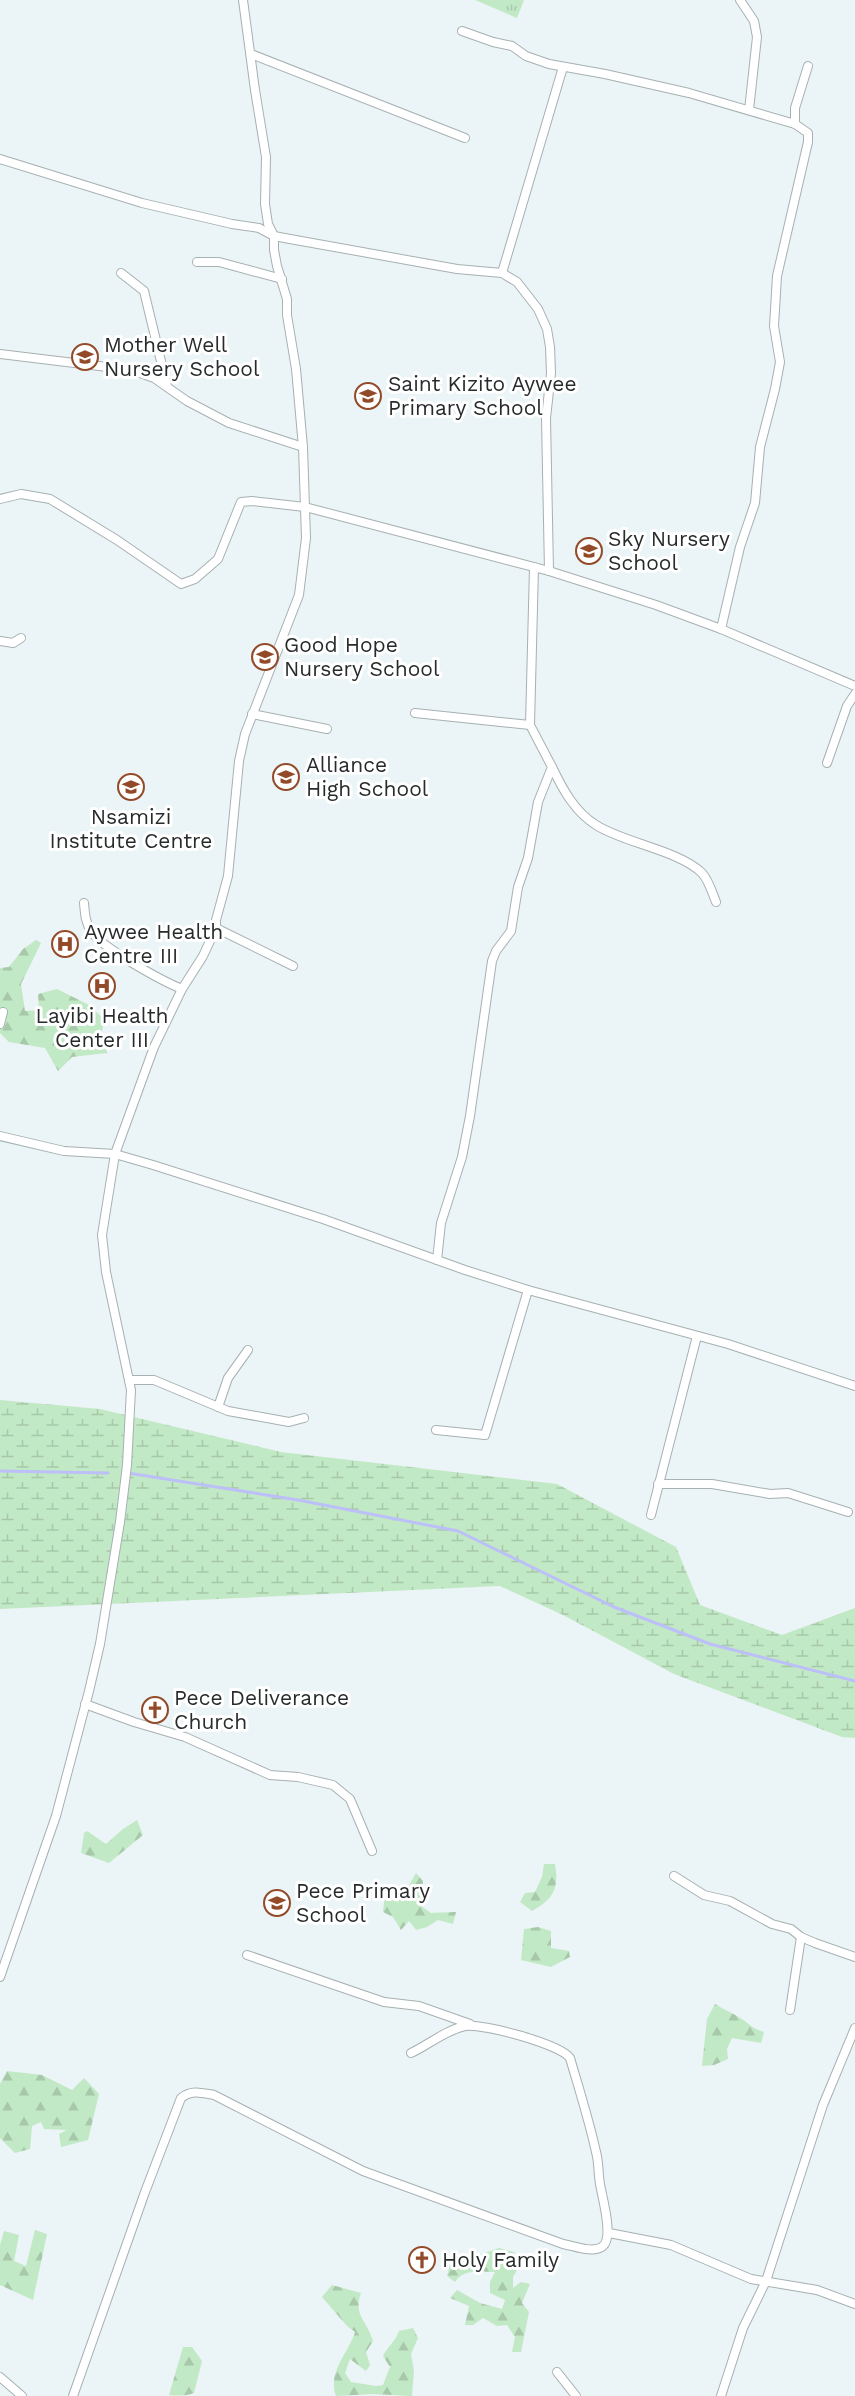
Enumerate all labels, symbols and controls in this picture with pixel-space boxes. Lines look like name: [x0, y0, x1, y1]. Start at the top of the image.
place label: Mother Well Nursery School: [104, 332, 260, 381]
school or university icon: Mother Well Nursery School: [70, 342, 100, 372]
place label: Saint Kizito Aywee Primary School: [388, 371, 577, 420]
school or university icon: Saint Kizito Aywee Primary School: [353, 381, 383, 411]
place label: Sky Nursery School: [608, 526, 730, 575]
school or university icon: Sky Nursery School: [574, 536, 604, 566]
place label: Good Hope Nursery School: [284, 632, 440, 681]
school or university icon: Good Hope Nursery School: [250, 642, 280, 672]
place label: Alliance High School: [306, 752, 429, 801]
school or university icon: Alliance High School: [271, 762, 301, 792]
school or university icon: Nsamizi Institute Centre: [116, 772, 146, 802]
place label: Nsamizi Institute Centre: [50, 804, 212, 853]
place label: Aywee Health Centre III: [84, 919, 223, 968]
hospital icon: Aywee Health Centre III: [50, 929, 80, 959]
hospital icon: Layibi Health Center III: [87, 971, 117, 1001]
place label: Layibi Health Center III: [35, 1003, 169, 1052]
place label: Pece Deliverance Church: [174, 1685, 349, 1734]
church icon: Pece Deliverance Church: [140, 1695, 170, 1725]
place label: Pece Primary School: [296, 1878, 430, 1927]
school or university icon: Pece Primary School: [262, 1888, 292, 1918]
church icon: Holy Family: [407, 2245, 437, 2275]
place label: Holy Family: [442, 2247, 559, 2272]

